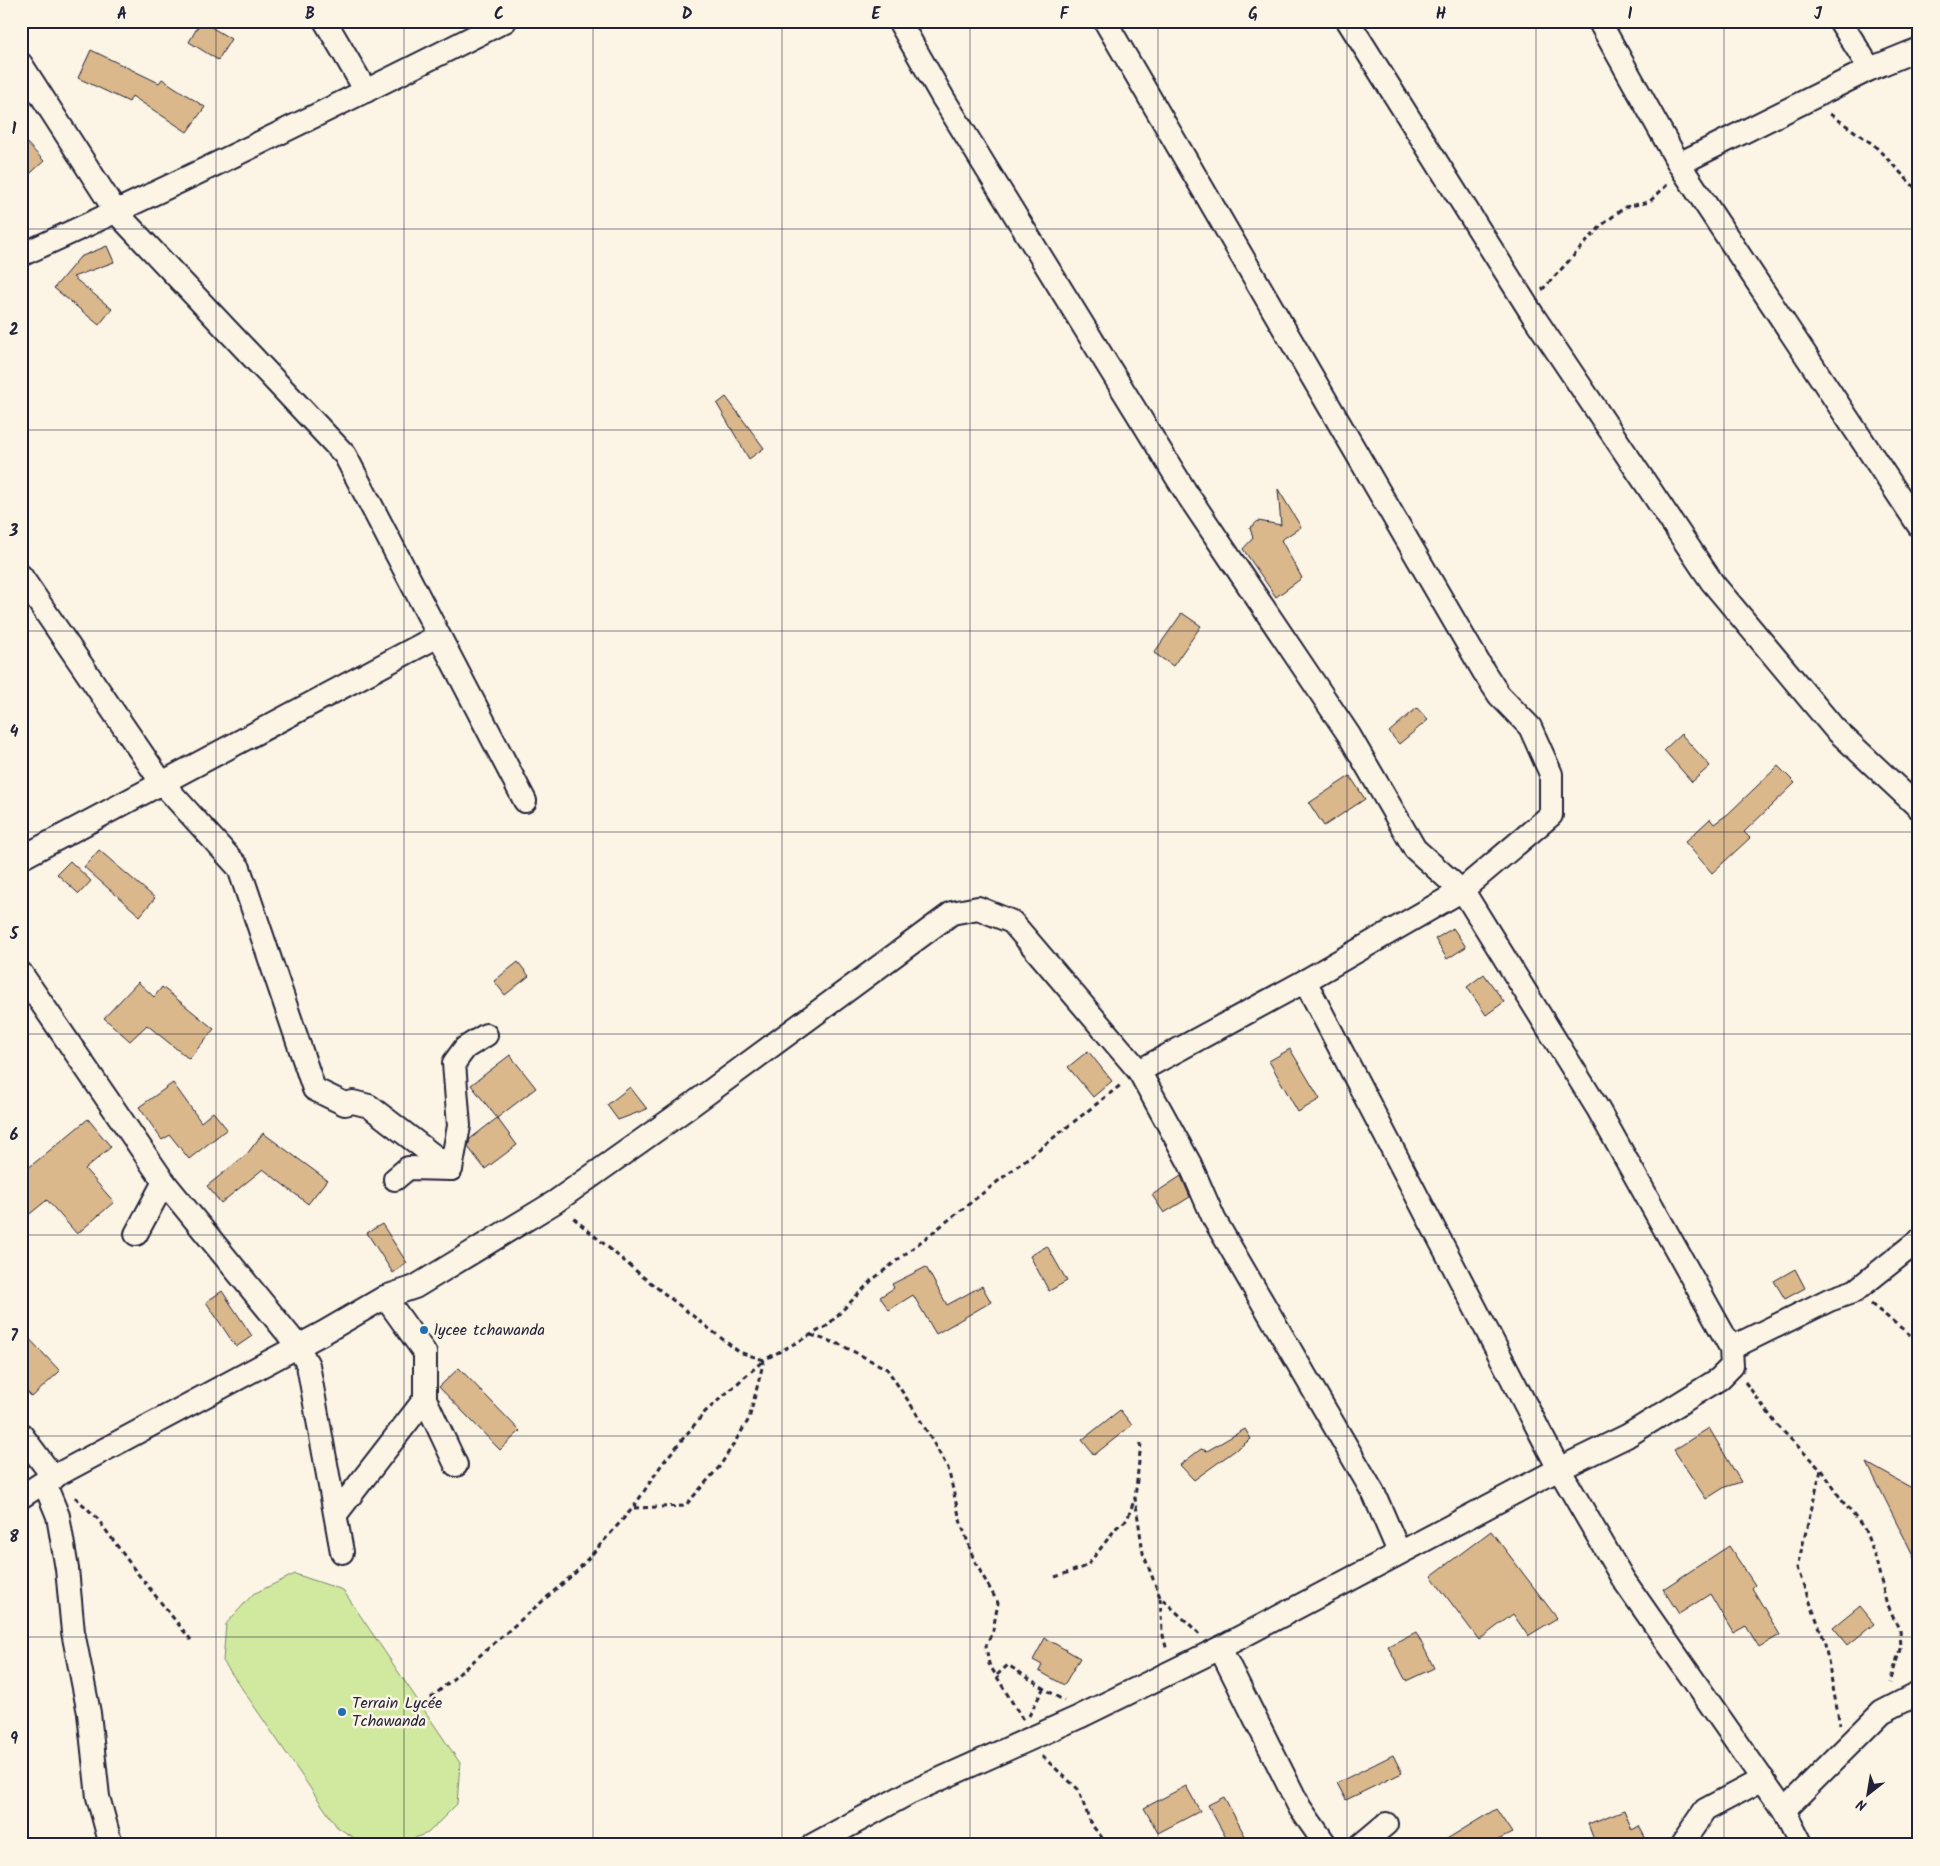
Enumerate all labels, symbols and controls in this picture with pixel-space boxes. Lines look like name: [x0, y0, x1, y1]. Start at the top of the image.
text: A: [117, 2, 127, 27]
text: B: [305, 2, 315, 27]
text: C: [494, 2, 504, 27]
text: D: [682, 2, 693, 27]
text: E: [872, 2, 882, 27]
text: F: [1060, 2, 1070, 27]
text: G: [1248, 2, 1258, 27]
text: H: [1436, 2, 1446, 27]
text: I: [1628, 2, 1633, 27]
text: J: [1814, 2, 1823, 27]
text: 1: [12, 117, 17, 142]
text: 2: [9, 318, 19, 343]
text: 3: [9, 519, 19, 544]
text: 4: [10, 720, 19, 745]
text: 5: [9, 922, 20, 947]
text: 6: [10, 1123, 19, 1148]
place label: lycee tchawanda: [434, 1318, 545, 1343]
text: 7: [10, 1324, 18, 1349]
marker: lycee tchawanda: [418, 1324, 430, 1336]
text: 8: [9, 1525, 19, 1550]
place label: Terrain Lycée Tchawanda: [352, 1691, 442, 1734]
marker: Terrain Lycée Tchawanda: [336, 1706, 348, 1718]
text: 9: [10, 1727, 18, 1752]
north arrow: [1842, 1768, 1892, 1818]
text: N: [1852, 1792, 1871, 1816]

